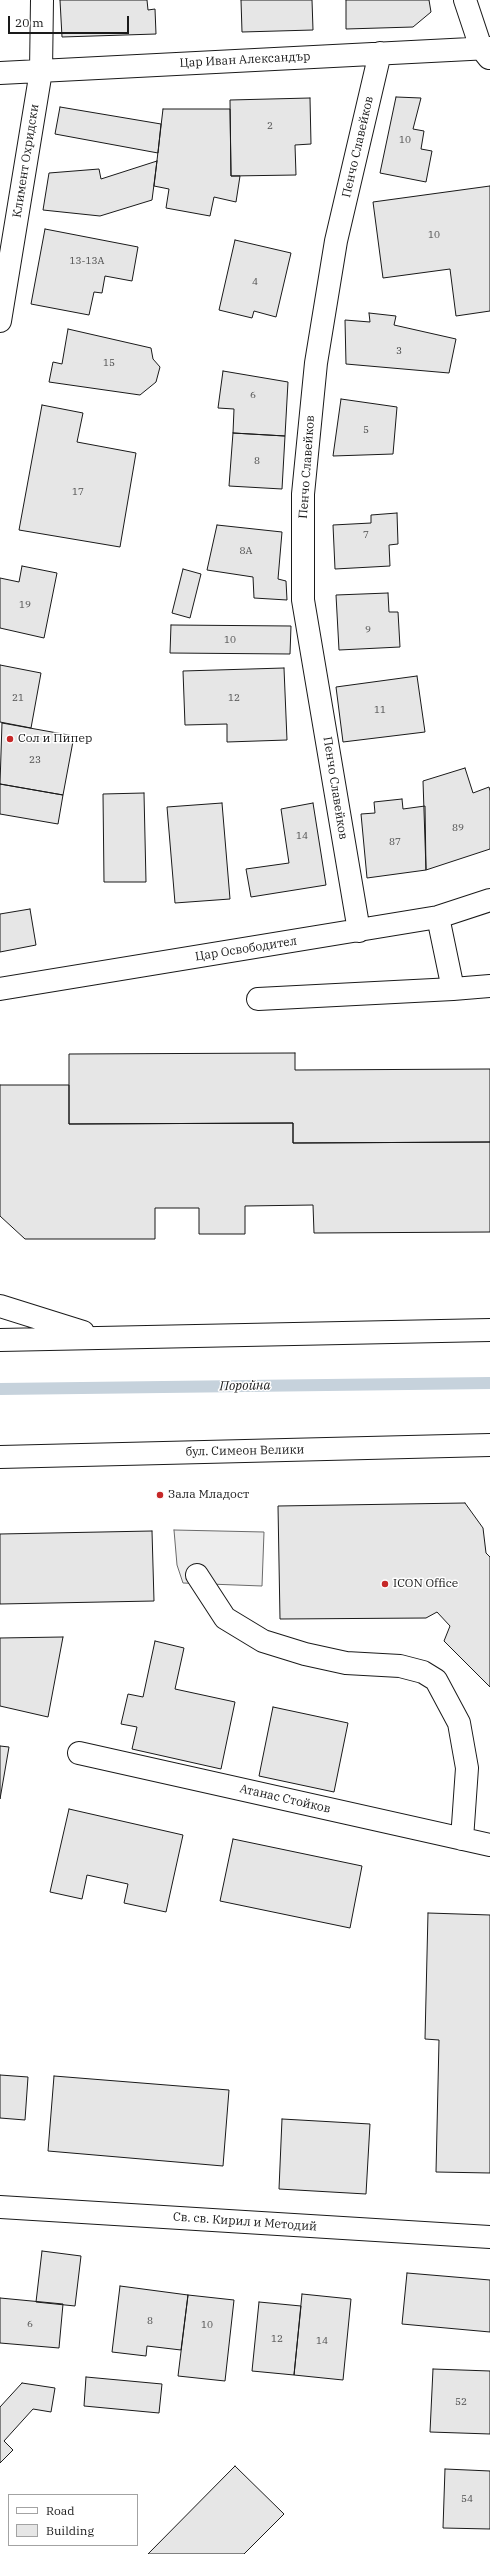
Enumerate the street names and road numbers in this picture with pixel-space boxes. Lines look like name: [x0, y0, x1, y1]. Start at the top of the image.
street label: Цар Иван Александър: [179, 49, 311, 71]
street label: Пенчо Славейков: [339, 95, 377, 199]
street label: Климент Охридски: [10, 103, 42, 219]
street label: Пенчо Славейков: [296, 415, 318, 519]
street label: Пенчо Славейков: [320, 736, 350, 840]
street label: Цар Освободител: [194, 934, 298, 964]
street label: бул. Симеон Велики: [185, 1443, 305, 1459]
street label: Атанас Стойков: [238, 1782, 332, 1816]
street label: Св. св. Кирил и Методий: [173, 2210, 317, 2234]

